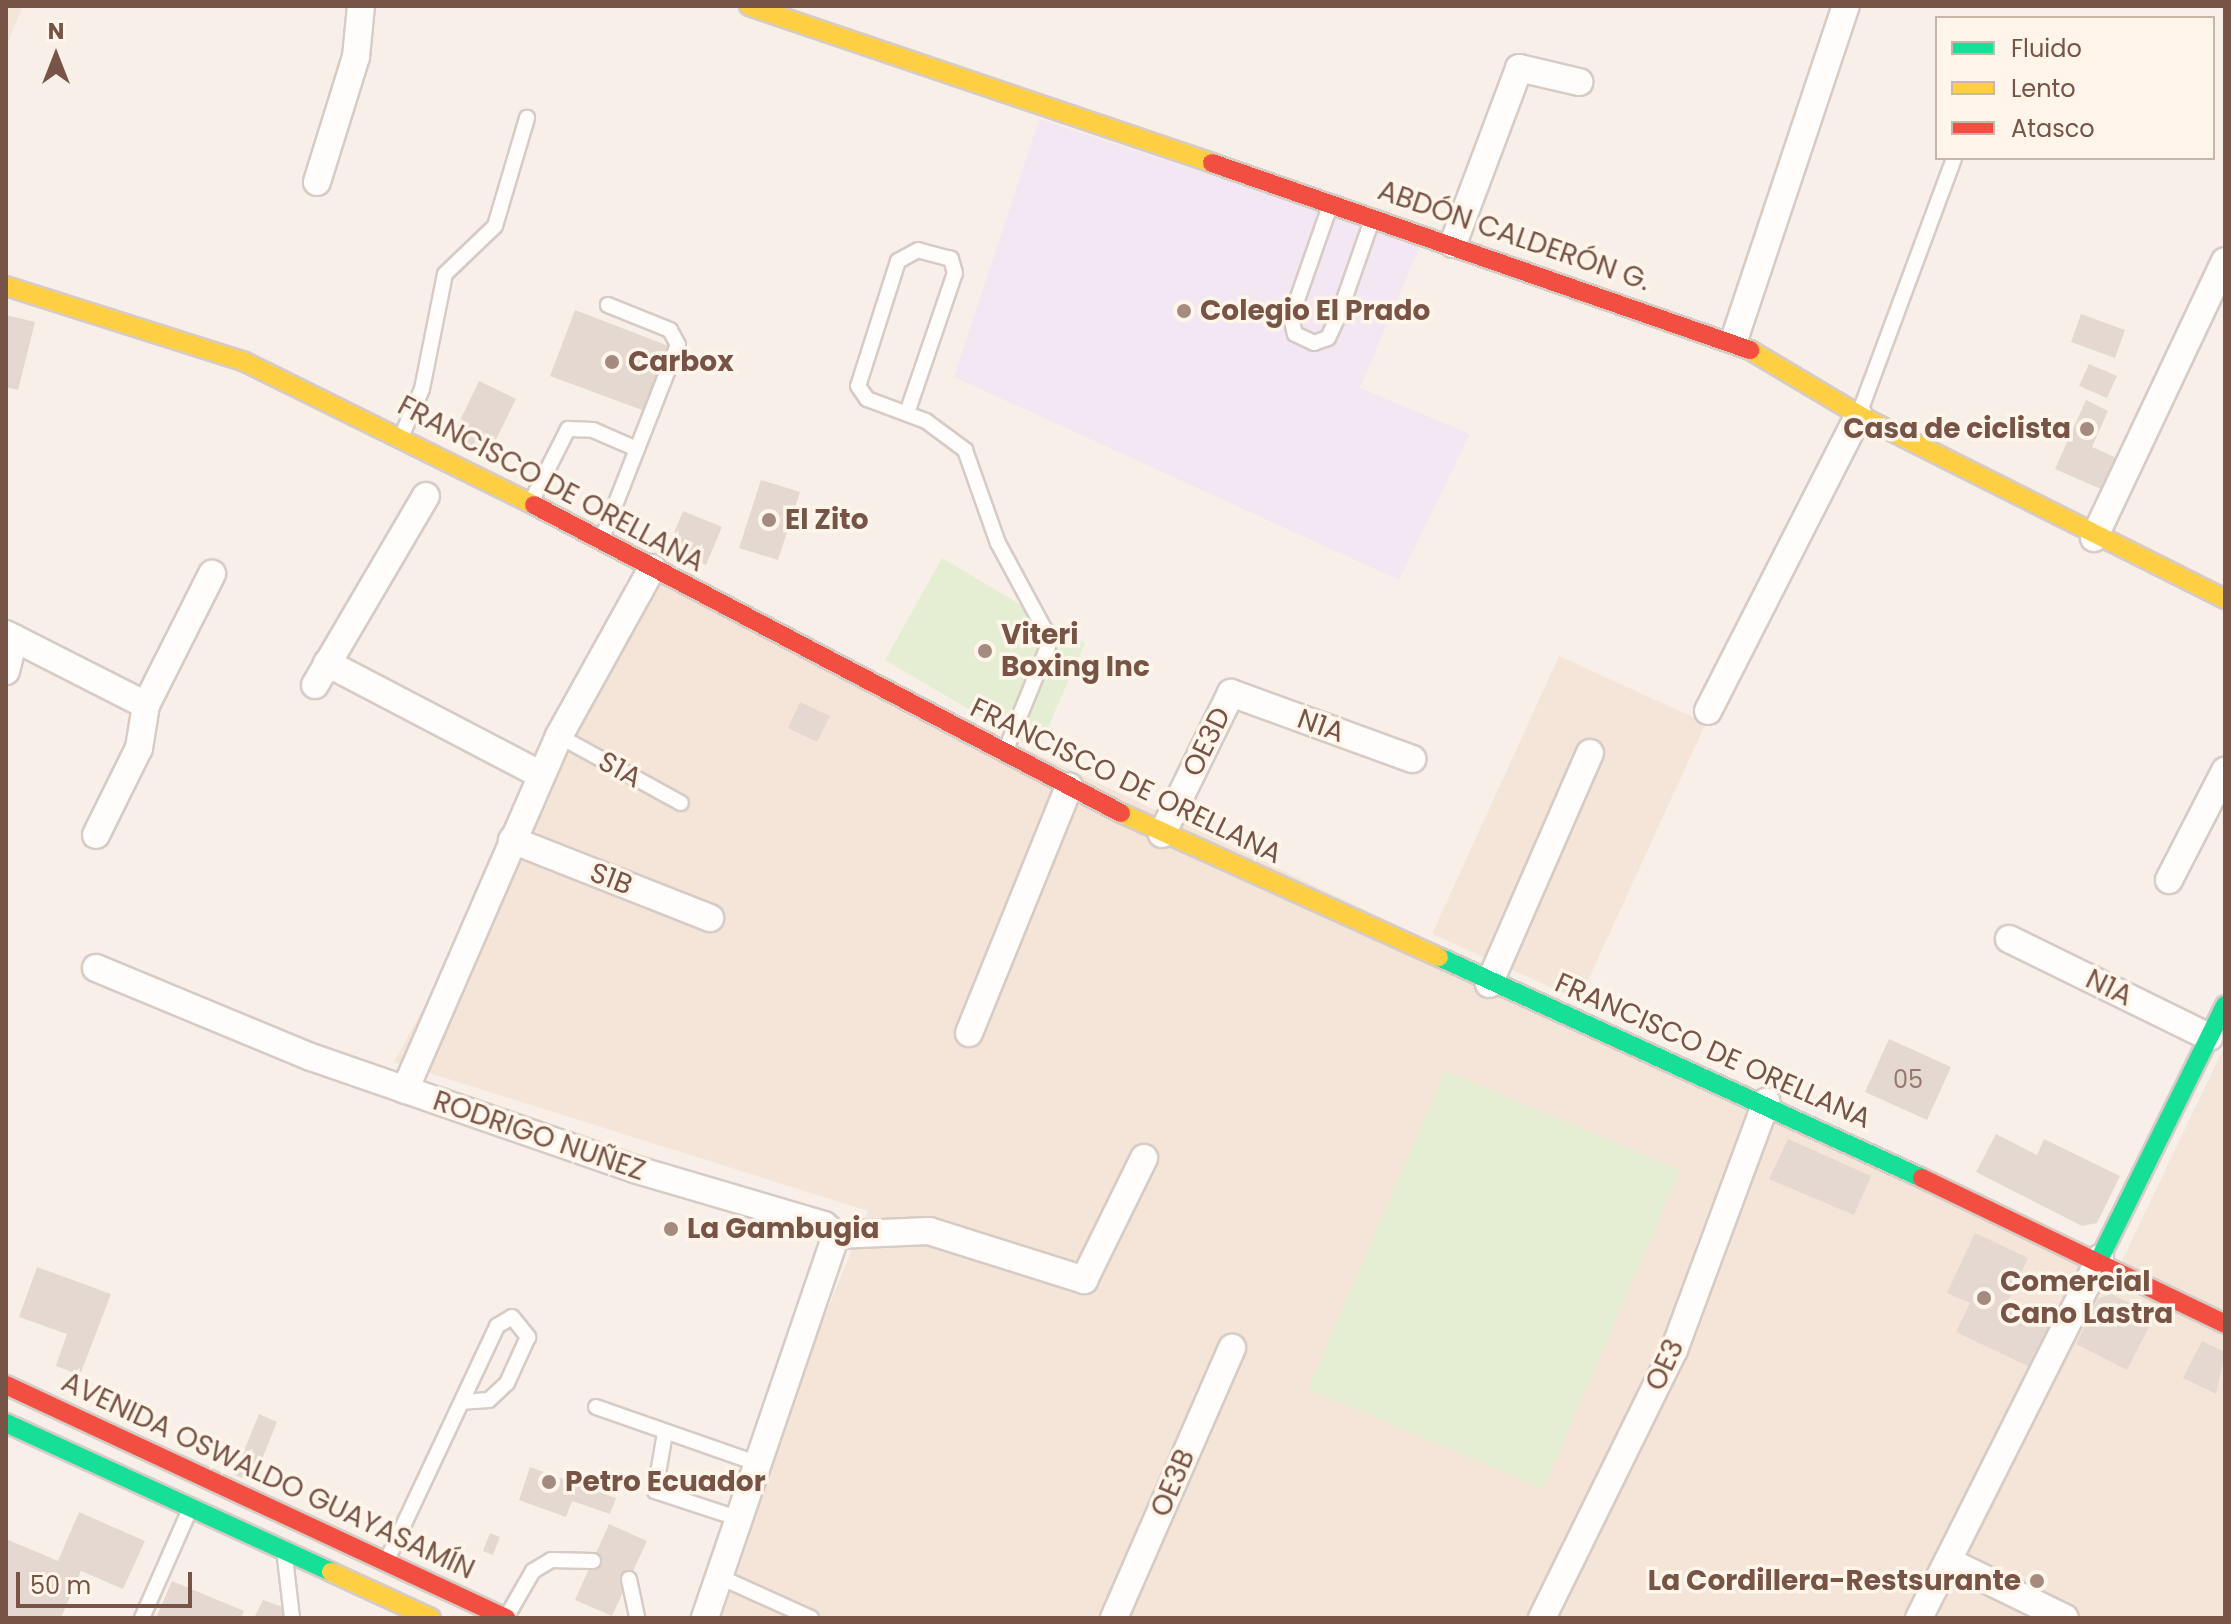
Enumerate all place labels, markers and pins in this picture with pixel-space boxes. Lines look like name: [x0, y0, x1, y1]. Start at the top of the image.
place label: Colegio El Prado: [1200, 294, 1430, 328]
marker: Colegio El Prado: [1175, 302, 1193, 320]
place label: Carbox: [628, 345, 734, 379]
marker: Carbox: [603, 353, 621, 371]
place label: Casa de ciclista: [1843, 412, 2071, 446]
marker: Casa de ciclista: [2078, 420, 2096, 438]
place label: El Zito: [785, 503, 868, 537]
marker: El Zito: [760, 511, 778, 529]
place label: Viteri Boxing Inc: [1001, 618, 1150, 684]
marker: Viteri Boxing Inc: [976, 642, 994, 660]
place label: La Gambugia: [687, 1212, 879, 1246]
marker: La Gambugia: [662, 1220, 680, 1238]
place label: Comercial Cano Lastra: [2000, 1265, 2173, 1331]
marker: Comercial Cano Lastra: [1975, 1289, 1993, 1307]
place label: Petro Ecuador: [565, 1465, 766, 1499]
marker: Petro Ecuador: [540, 1473, 558, 1491]
place label: La Cordillera-Restsurante: [1648, 1564, 2021, 1598]
marker: La Cordillera-Restsurante: [2028, 1572, 2046, 1590]

